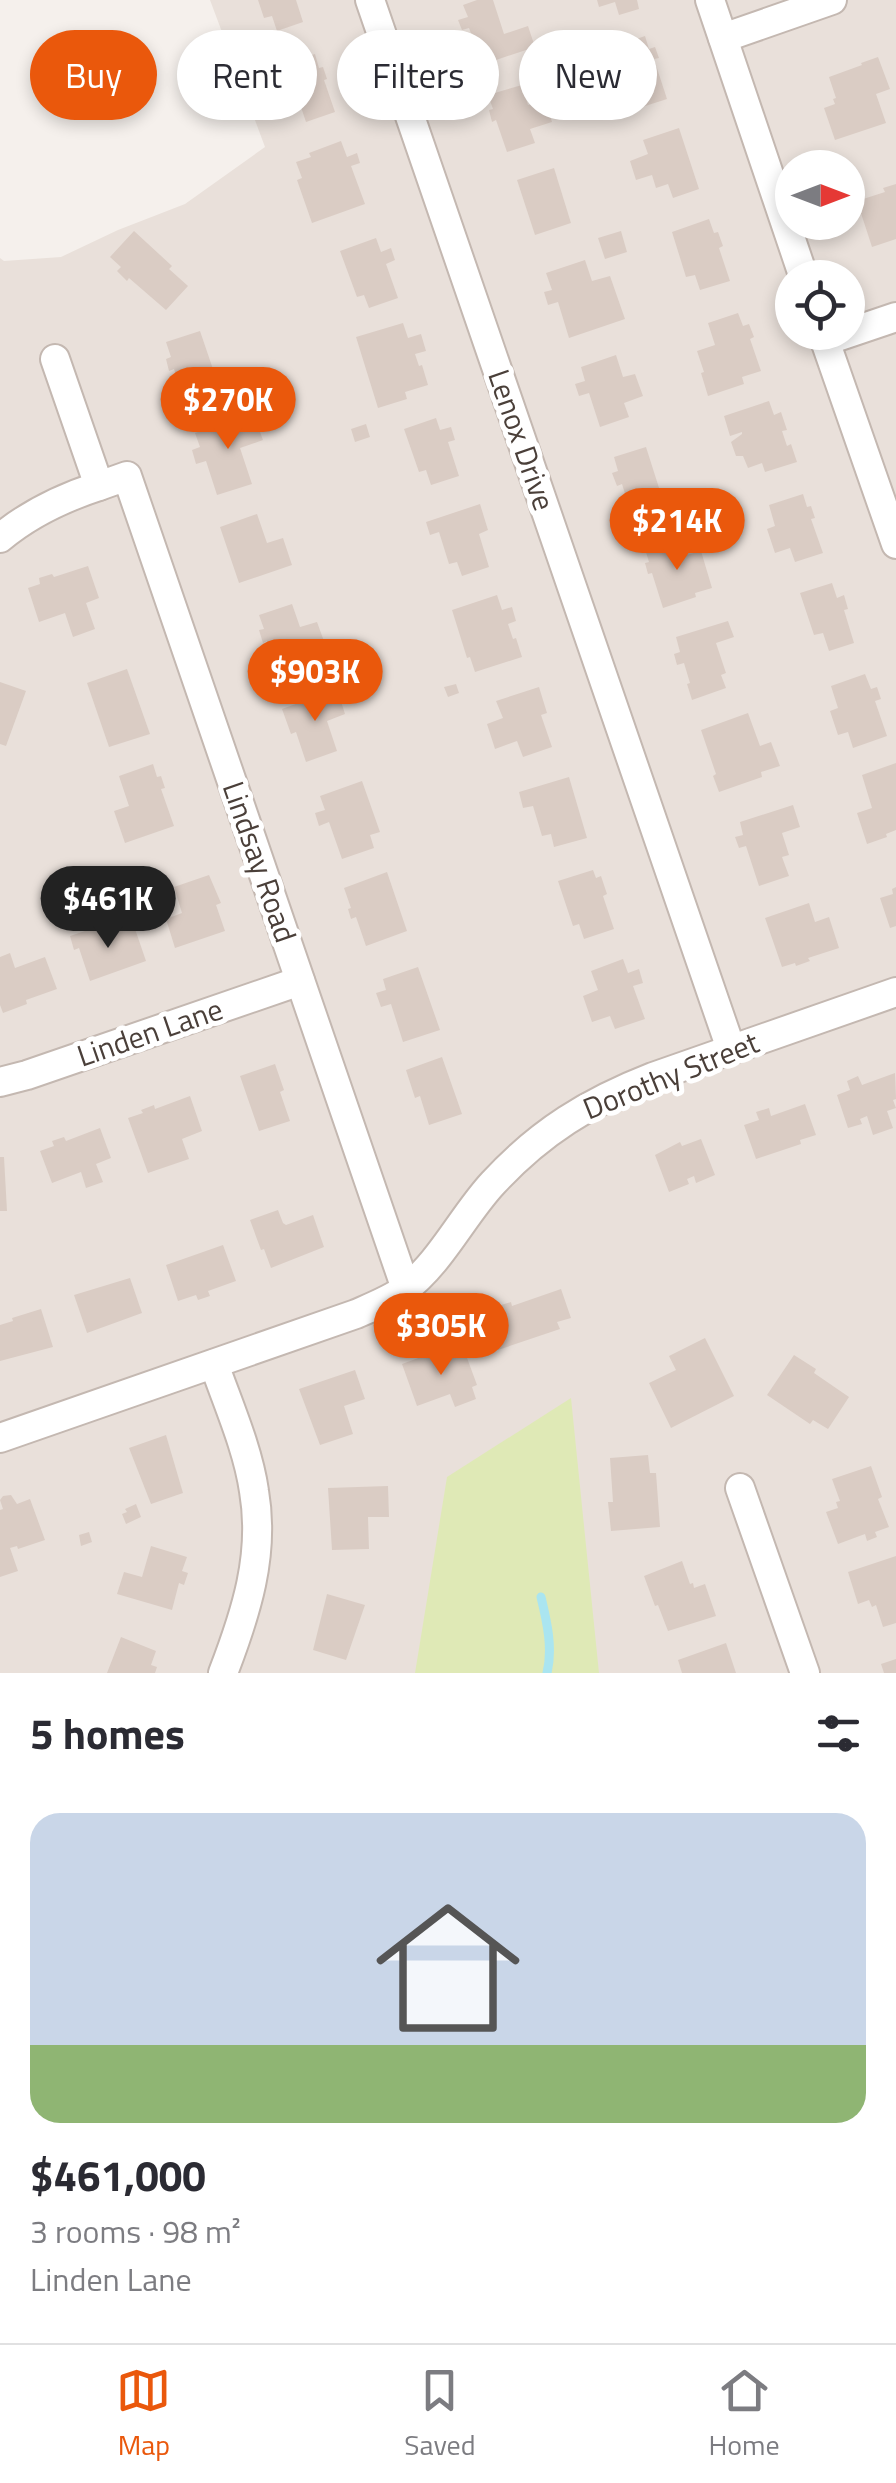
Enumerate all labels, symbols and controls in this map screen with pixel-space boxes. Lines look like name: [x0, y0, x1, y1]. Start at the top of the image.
chip: Buy: [30, 30, 157, 120]
chip: Rent: [177, 30, 317, 120]
chip: Filters: [337, 30, 499, 120]
chip: New: [519, 30, 657, 120]
north arrow: [775, 150, 865, 240]
map controls: [775, 150, 865, 350]
button: locate: [775, 260, 865, 350]
street label: Lenox Drive: [476, 363, 568, 517]
pin: $270K: [158, 367, 298, 452]
text: $270K: [183, 375, 273, 423]
pin: $214K: [607, 488, 747, 573]
text: $214K: [632, 496, 722, 544]
pin: $903K: [245, 639, 385, 724]
text: $903K: [270, 647, 360, 695]
street label: Lindsay Road: [211, 775, 309, 948]
pin: $461K: [38, 866, 178, 951]
text: $461K: [63, 874, 153, 922]
street label: Linden Lane: [71, 986, 229, 1078]
street label: Dorothy Street: [576, 1019, 766, 1131]
pin: $305K: [371, 1293, 511, 1378]
text: $305K: [396, 1301, 486, 1349]
text: 5 homes: [30, 1701, 185, 1765]
icon: filters: [811, 1706, 866, 1761]
icon: home: [358, 1878, 538, 2058]
text: $461,000: [30, 2143, 206, 2207]
text: 3 rooms · 98 m²: [30, 2207, 241, 2255]
text: Linden Lane: [30, 2255, 192, 2303]
tab: Map: [116, 2363, 171, 2466]
tab: Saved: [404, 2363, 476, 2466]
tab: Home: [708, 2363, 780, 2466]

